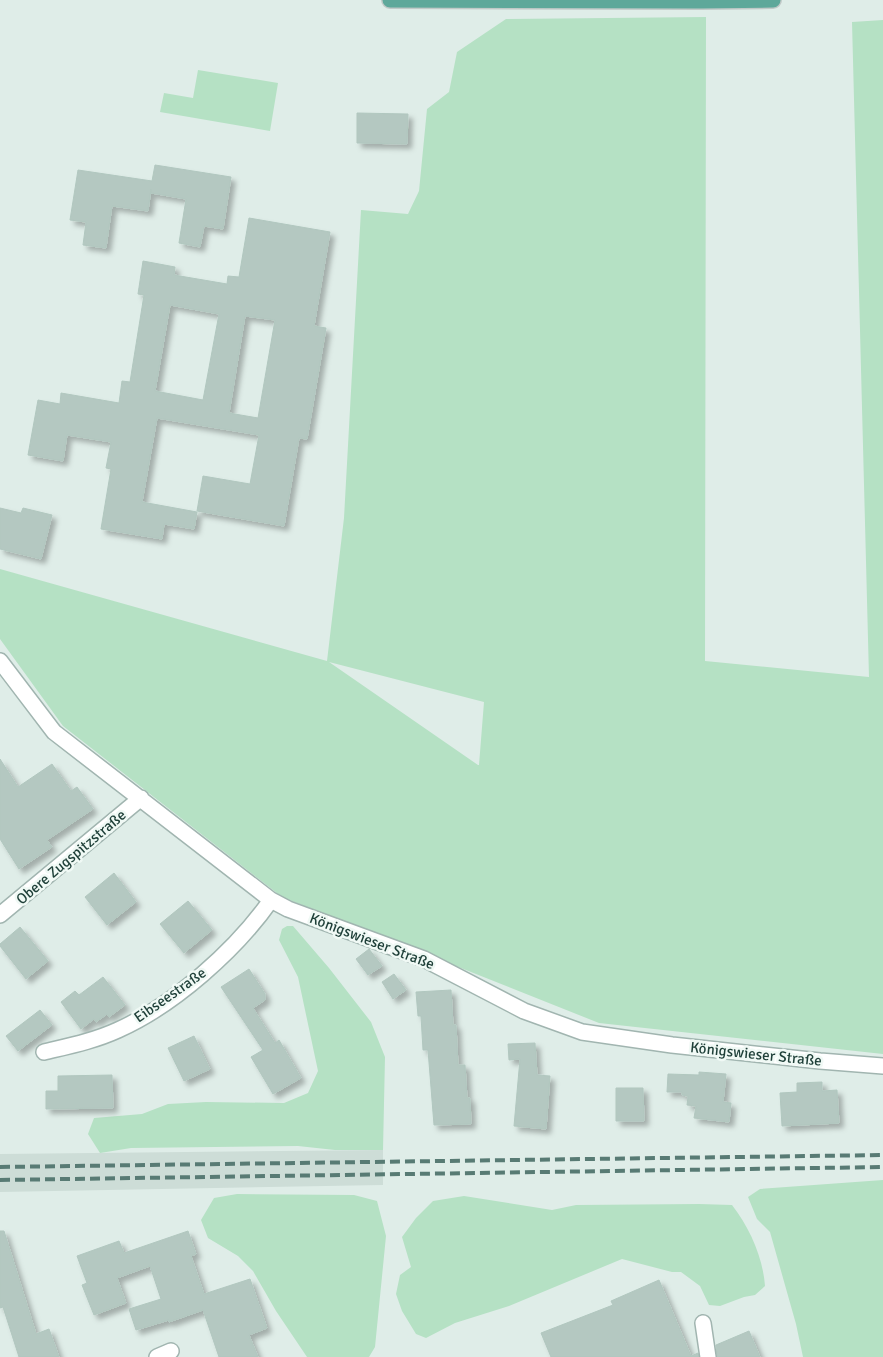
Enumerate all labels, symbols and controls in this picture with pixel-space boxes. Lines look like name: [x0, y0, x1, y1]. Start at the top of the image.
street label: Obere Zugspitzstraße: [12, 806, 130, 908]
street label: Königswieser Straße: [307, 909, 437, 973]
street label: Eibseestraße: [131, 964, 209, 1026]
street label: Königswieser Straße: [689, 1038, 823, 1070]

